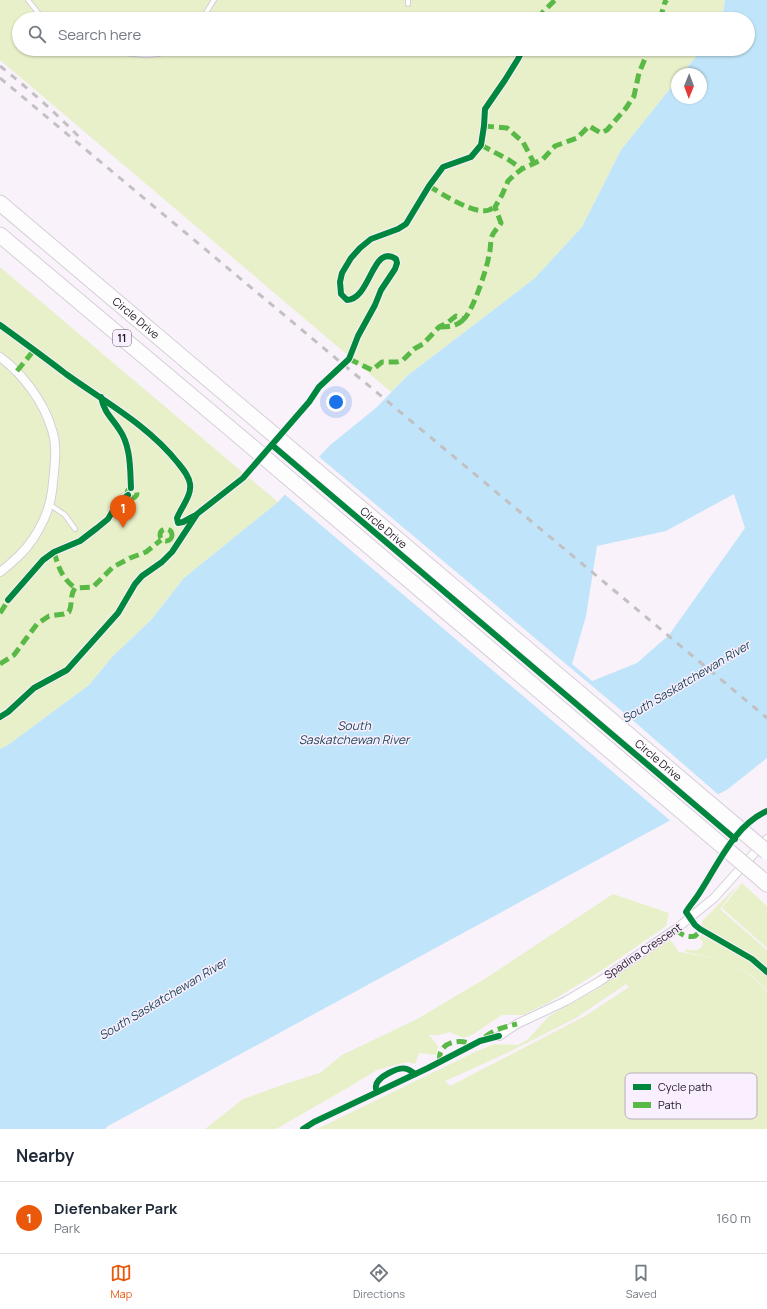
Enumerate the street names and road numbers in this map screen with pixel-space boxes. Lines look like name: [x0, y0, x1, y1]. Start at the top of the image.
street label: Circle Drive: [110, 293, 163, 342]
road number: 11: [113, 330, 131, 346]
street label: Circle Drive: [357, 503, 411, 552]
street label: Circle Drive: [632, 736, 686, 784]
street label: Spadina Crescent: [601, 919, 684, 982]

